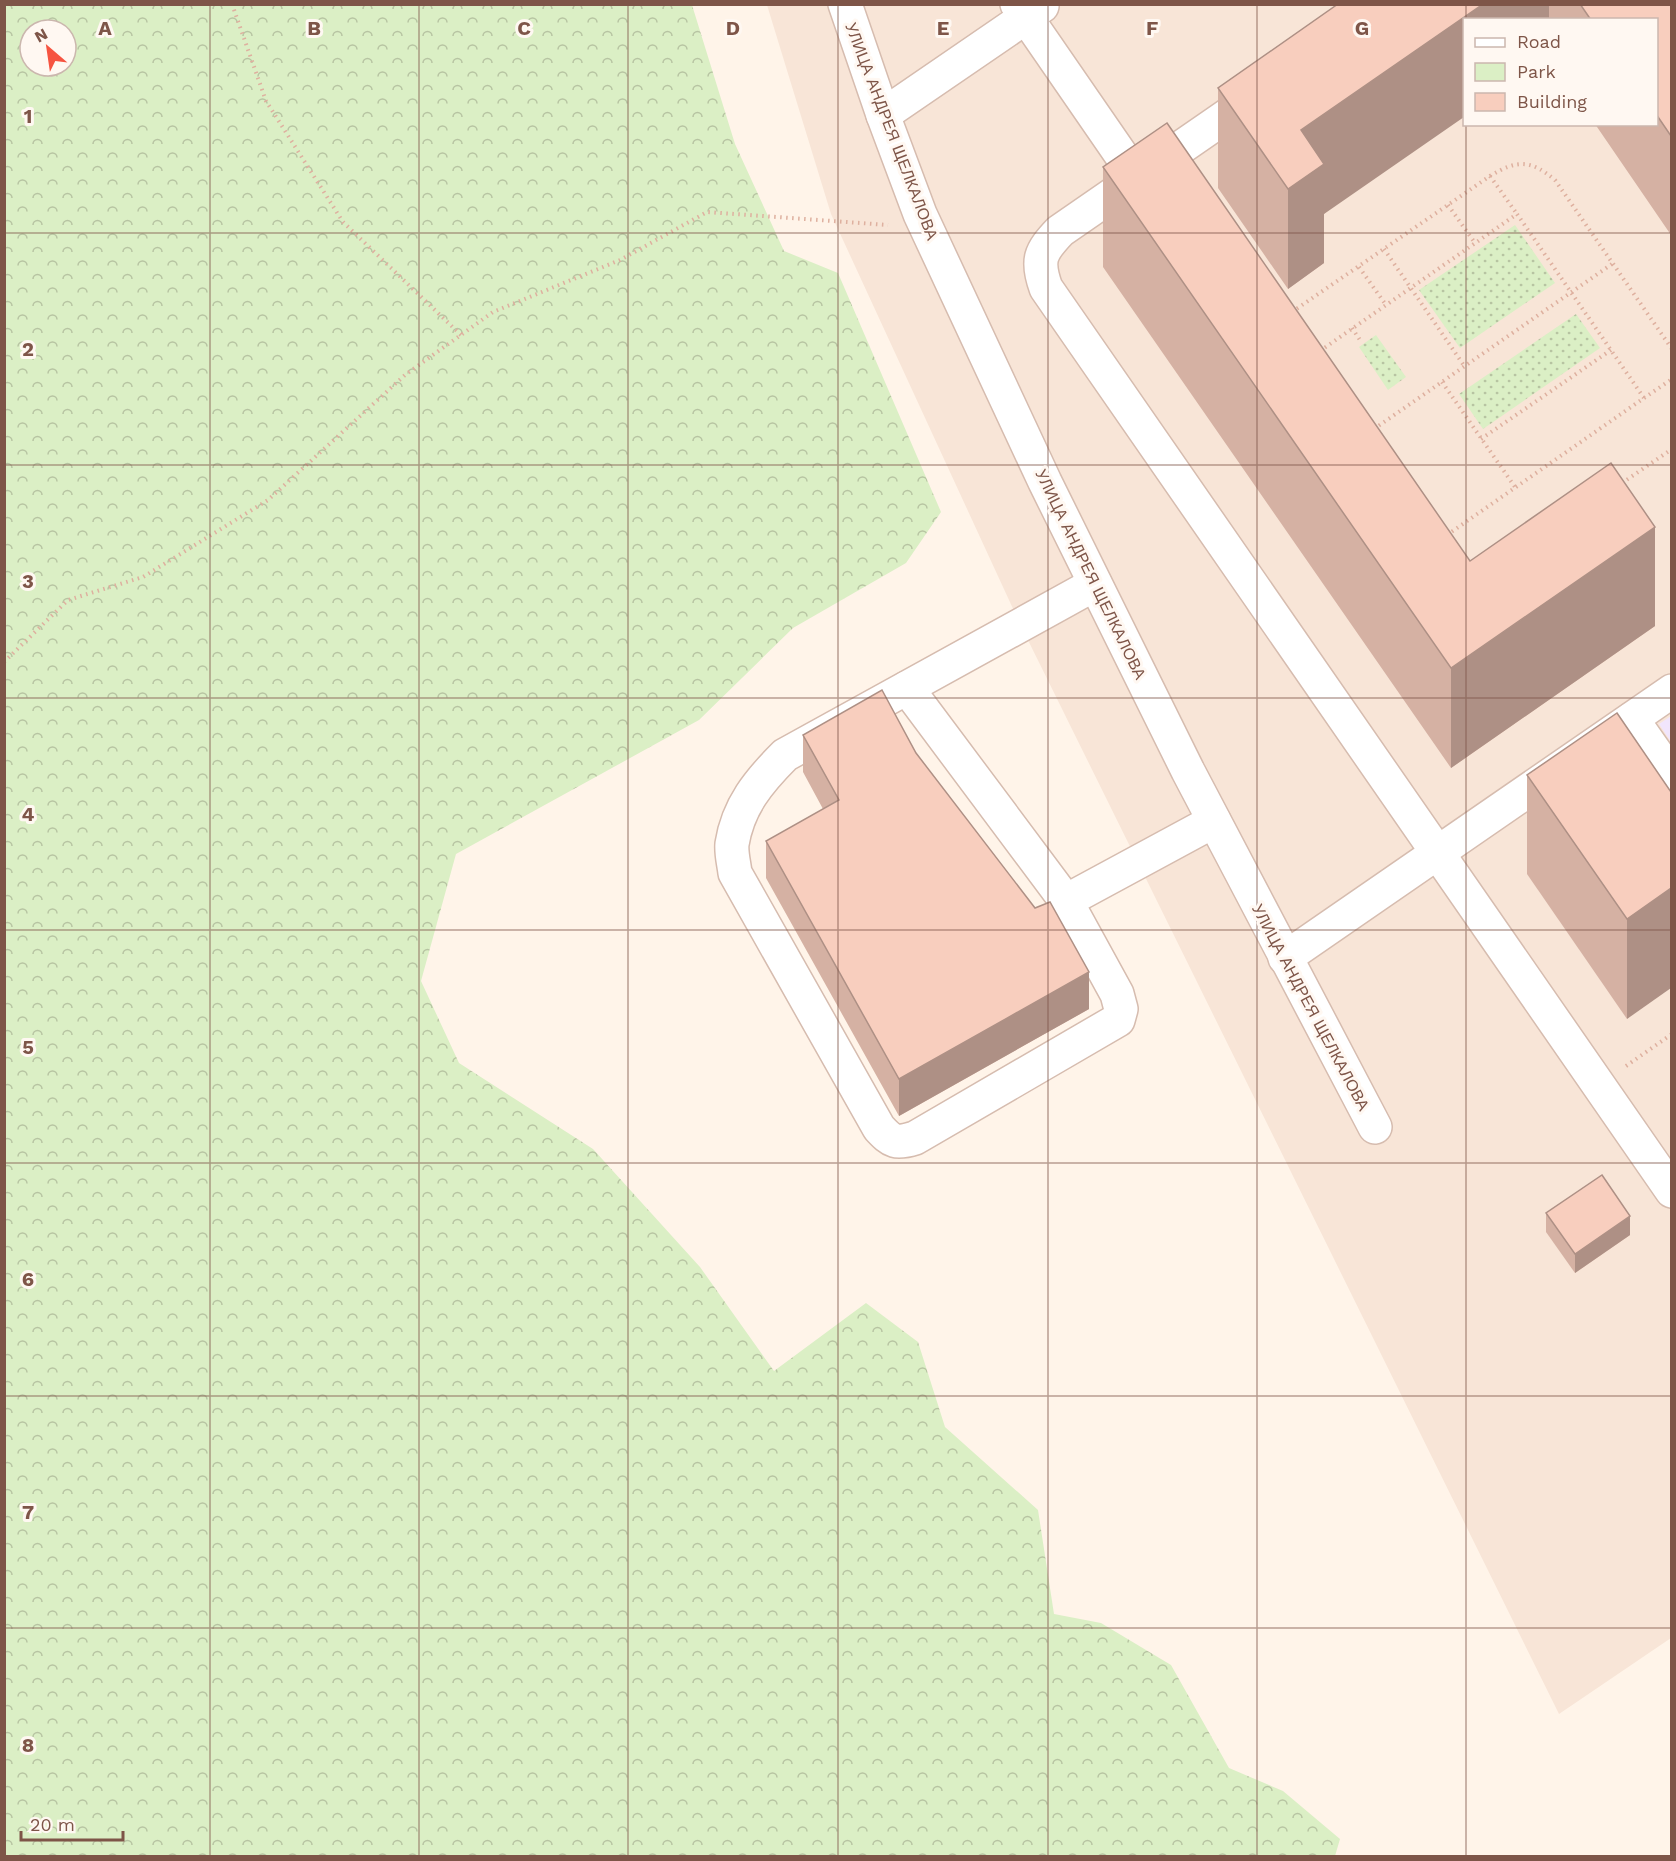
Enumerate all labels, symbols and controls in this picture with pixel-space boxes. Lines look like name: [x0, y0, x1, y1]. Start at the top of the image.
text: A: [98, 16, 112, 40]
text: B: [307, 16, 321, 40]
text: C: [517, 16, 531, 40]
text: D: [726, 16, 740, 40]
text: E: [937, 16, 949, 40]
text: F: [1146, 16, 1158, 40]
text: G: [1355, 16, 1369, 40]
north arrow: [18, 18, 78, 78]
legend: [1463, 18, 1658, 126]
street label: УЛИЦА АНДРЕЯ ЩЕЛКАЛОВА: [841, 20, 942, 243]
text: N: [31, 24, 51, 47]
text: Road: [1517, 31, 1561, 52]
text: Park: [1517, 61, 1556, 82]
text: Building: [1517, 91, 1587, 112]
text: 1: [24, 104, 32, 128]
text: 2: [22, 337, 34, 361]
street label: УЛИЦА АНДРЕЯ ЩЕЛКАЛОВА: [1031, 466, 1150, 683]
text: 3: [22, 569, 34, 593]
text: 4: [22, 802, 35, 826]
street label: УЛИЦА АНДРЕЯ ЩЕЛКАЛОВА: [1248, 901, 1373, 1114]
text: 5: [22, 1035, 34, 1059]
text: 6: [22, 1267, 34, 1291]
text: 7: [22, 1500, 34, 1524]
text: 8: [22, 1733, 34, 1757]
scale bar: [21, 1804, 123, 1842]
text: 20 m: [30, 1814, 75, 1835]

